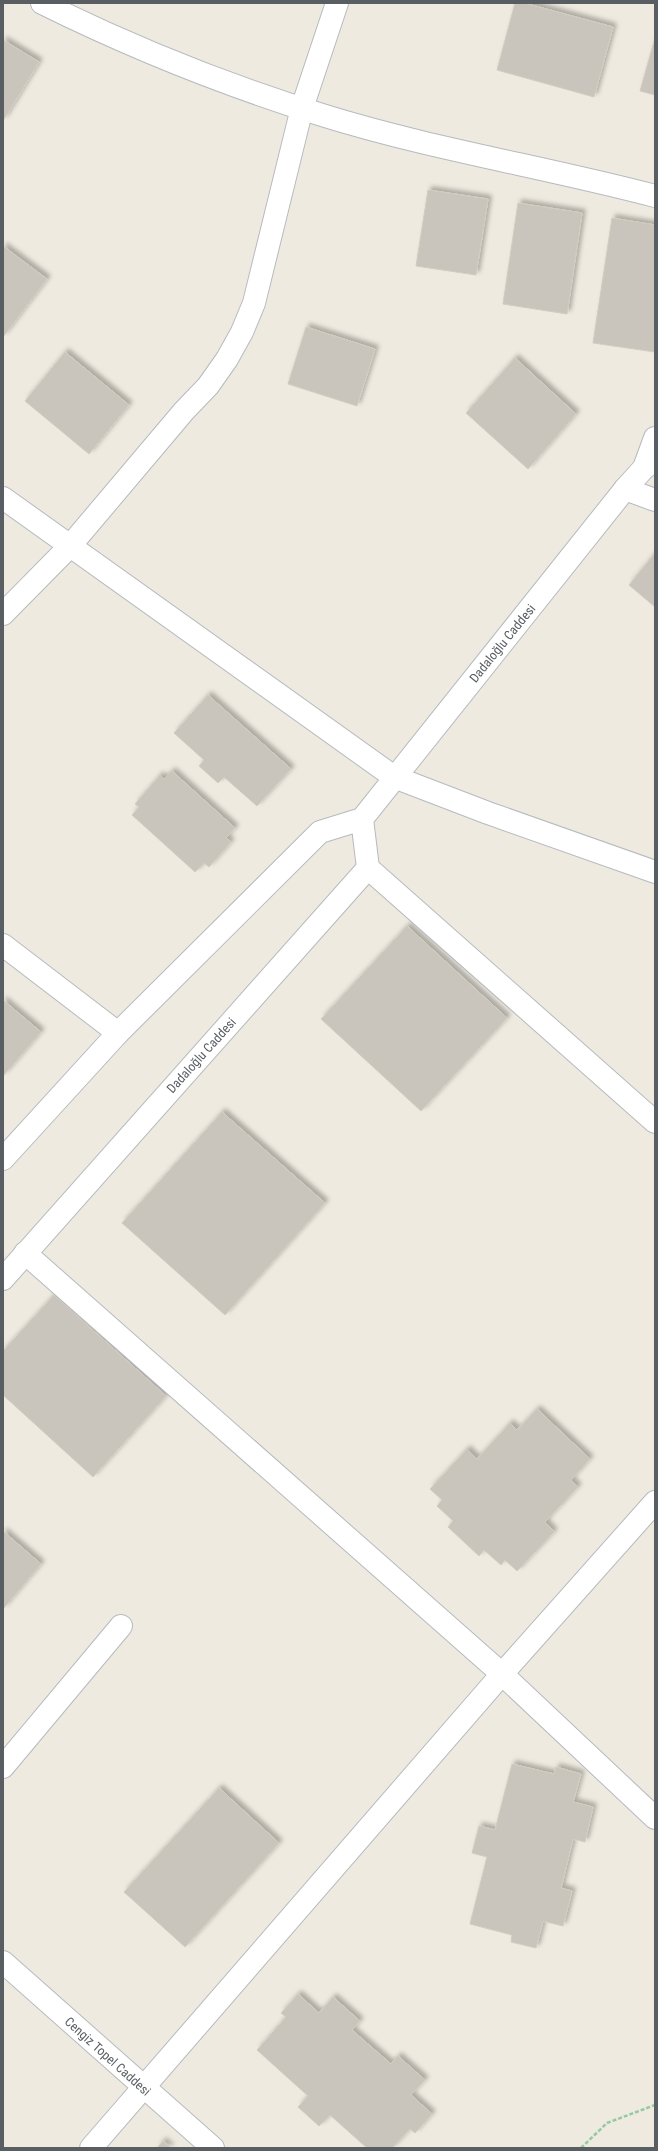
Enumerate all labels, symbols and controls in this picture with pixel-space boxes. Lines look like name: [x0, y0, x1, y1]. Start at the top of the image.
street label: Dadaloğlu Caddesi: [466, 601, 538, 685]
street label: Dadaloğlu Caddesi: [164, 1015, 239, 1096]
street label: Cengiz Topel Caddesi: [62, 2014, 154, 2099]

